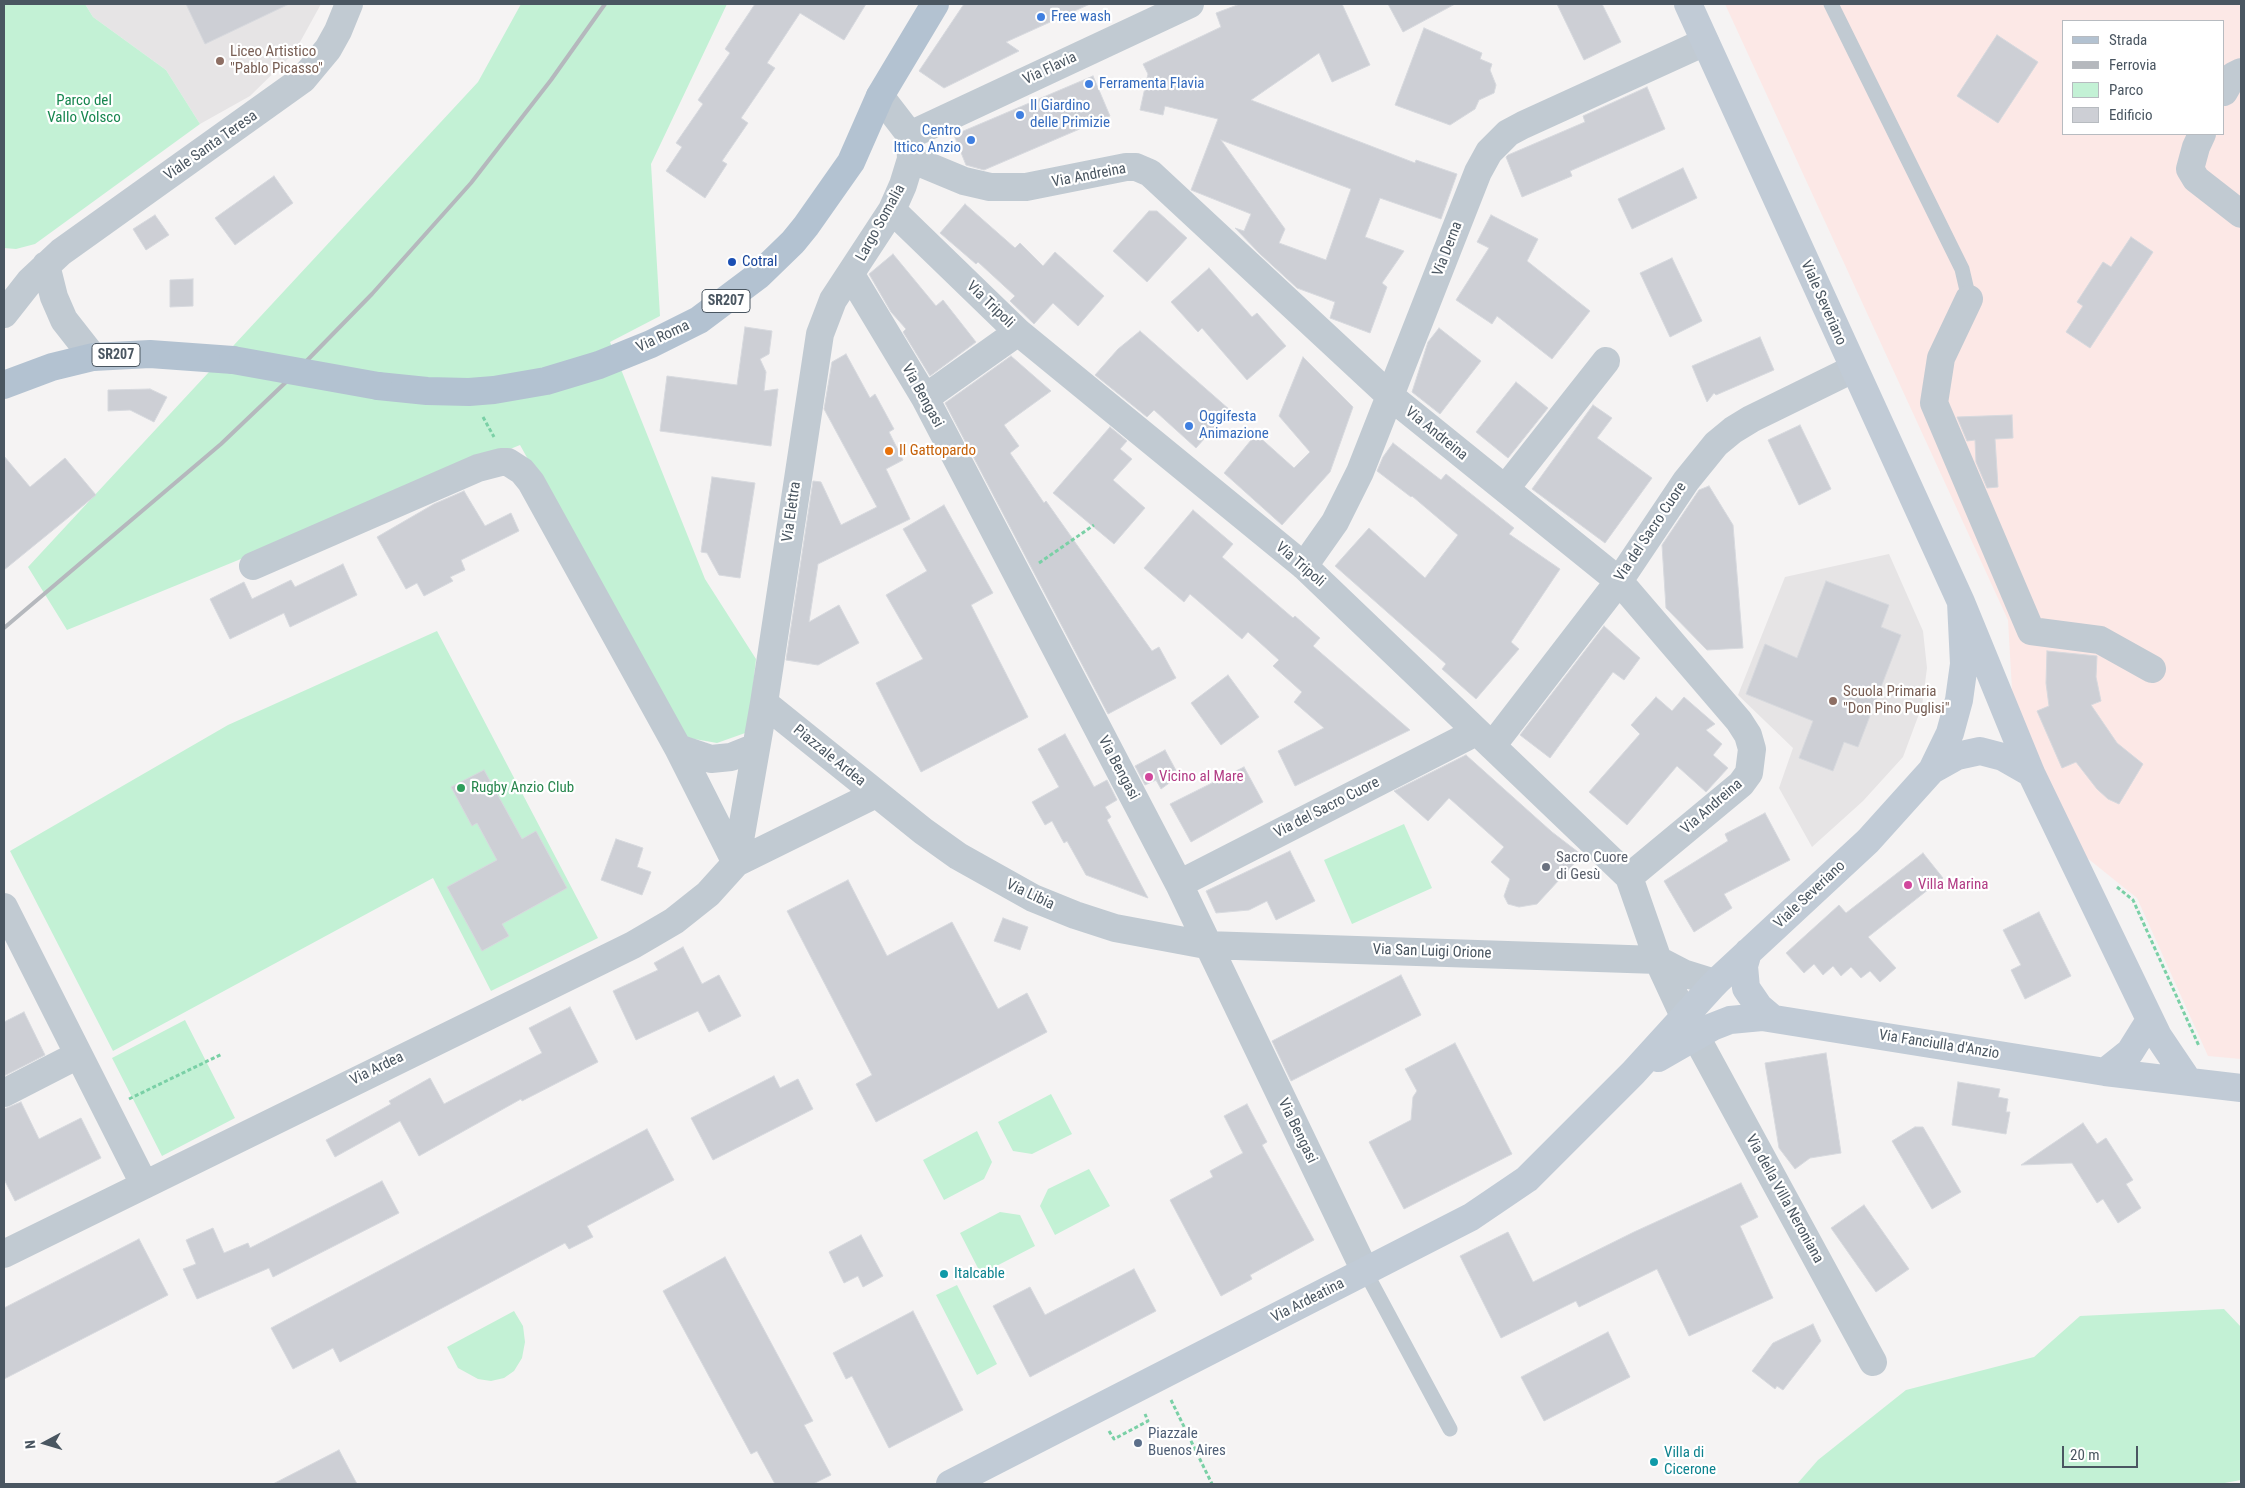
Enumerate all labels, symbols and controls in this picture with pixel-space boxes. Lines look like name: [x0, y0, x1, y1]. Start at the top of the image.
place label: Free wash: [1051, 8, 1111, 26]
marker: Free wash: [1035, 11, 1047, 23]
legend: [2062, 20, 2225, 135]
text: Strada: [2109, 31, 2147, 49]
place label: Liceo Artistico "Pablo Picasso": [230, 43, 323, 78]
street label: Via Flavia: [1020, 49, 1080, 89]
marker: Liceo Artistico "Pablo Picasso": [214, 55, 226, 67]
text: Ferrovia: [2109, 56, 2157, 74]
place label: Ferramenta Flavia: [1099, 75, 1205, 93]
marker: Ferramenta Flavia: [1083, 78, 1095, 90]
text: Parco: [2109, 81, 2143, 99]
park label: Parco del Vallo Volsco: [47, 92, 121, 127]
place label: Il Giardino delle Primizie: [1030, 97, 1110, 132]
text: Edificio: [2109, 106, 2152, 124]
street label: Viale Santa Teresa: [161, 107, 261, 185]
marker: Il Giardino delle Primizie: [1014, 109, 1026, 121]
place label: Centro Ittico Anzio: [894, 122, 961, 157]
marker: Centro Ittico Anzio: [965, 134, 977, 146]
street label: Via Andreina: [1050, 160, 1128, 192]
street label: Largo Somalia: [853, 181, 909, 265]
street label: Via Derna: [1429, 219, 1467, 279]
place label: Cotral: [742, 253, 777, 271]
marker: Cotral: [726, 256, 738, 268]
street label: Viale Severiano: [1796, 258, 1850, 348]
street label: Via Tripoli: [962, 278, 1018, 332]
road number: SR207: [702, 290, 750, 312]
street label: Via Roma: [634, 317, 692, 357]
road number: SR207: [92, 344, 140, 366]
street label: Via Bengasi: [897, 361, 947, 431]
street label: Via Andreina: [1401, 403, 1471, 465]
place label: Oggifesta Animazione: [1199, 408, 1269, 443]
marker: Oggifesta Animazione: [1183, 420, 1195, 432]
place label: Il Gattopardo: [899, 442, 976, 460]
marker: Il Gattopardo: [883, 445, 895, 457]
street label: Via del Sacro Cuore: [1611, 479, 1691, 585]
street label: Via Elettra: [779, 481, 805, 543]
street label: Via Tripoli: [1272, 539, 1328, 591]
place label: Scuola Primaria "Don Pino Puglisi": [1843, 683, 1950, 718]
marker: Scuola Primaria "Don Pino Puglisi": [1827, 695, 1839, 707]
street label: Piazzale Ardea: [789, 721, 869, 791]
street label: Via Bengasi: [1094, 733, 1142, 803]
place label: Vicino al Mare: [1159, 768, 1244, 786]
marker: Vicino al Mare: [1143, 771, 1155, 783]
street label: Via del Sacro Cuore: [1271, 774, 1383, 842]
street label: Via Andreina: [1678, 776, 1746, 838]
place label: Rugby Anzio Club: [471, 779, 574, 797]
marker: Rugby Anzio Club: [455, 782, 467, 794]
place label: Sacro Cuore di Gesù: [1556, 849, 1628, 884]
street label: Viale Severiano: [1771, 857, 1849, 933]
marker: Sacro Cuore di Gesù: [1540, 861, 1552, 873]
street label: Via Libia: [1003, 876, 1057, 914]
place label: Villa Marina: [1918, 876, 1988, 894]
marker: Villa Marina: [1902, 879, 1914, 891]
street label: Via San Luigi Orione: [1372, 941, 1492, 963]
street label: Via Fanciulla d'Anzio: [1877, 1027, 2001, 1063]
street label: Via Ardea: [347, 1048, 407, 1090]
street label: Via Bengasi: [1274, 1096, 1320, 1166]
street label: Via della Villa Neroniana: [1741, 1131, 1827, 1267]
place label: Italcable: [954, 1265, 1005, 1283]
marker: Italcable: [938, 1268, 950, 1280]
street label: Via Ardeatina: [1268, 1275, 1348, 1327]
north arrow: [20, 1418, 70, 1468]
place label: Piazzale Buenos Aires: [1148, 1425, 1226, 1460]
scale bar: [2065, 1436, 2141, 1468]
marker: Piazzale Buenos Aires: [1132, 1437, 1144, 1449]
text: N: [22, 1439, 38, 1450]
place label: Villa di Cicerone: [1664, 1444, 1716, 1479]
text: 20 m: [2070, 1446, 2100, 1464]
marker: Villa di Cicerone: [1648, 1456, 1660, 1468]

